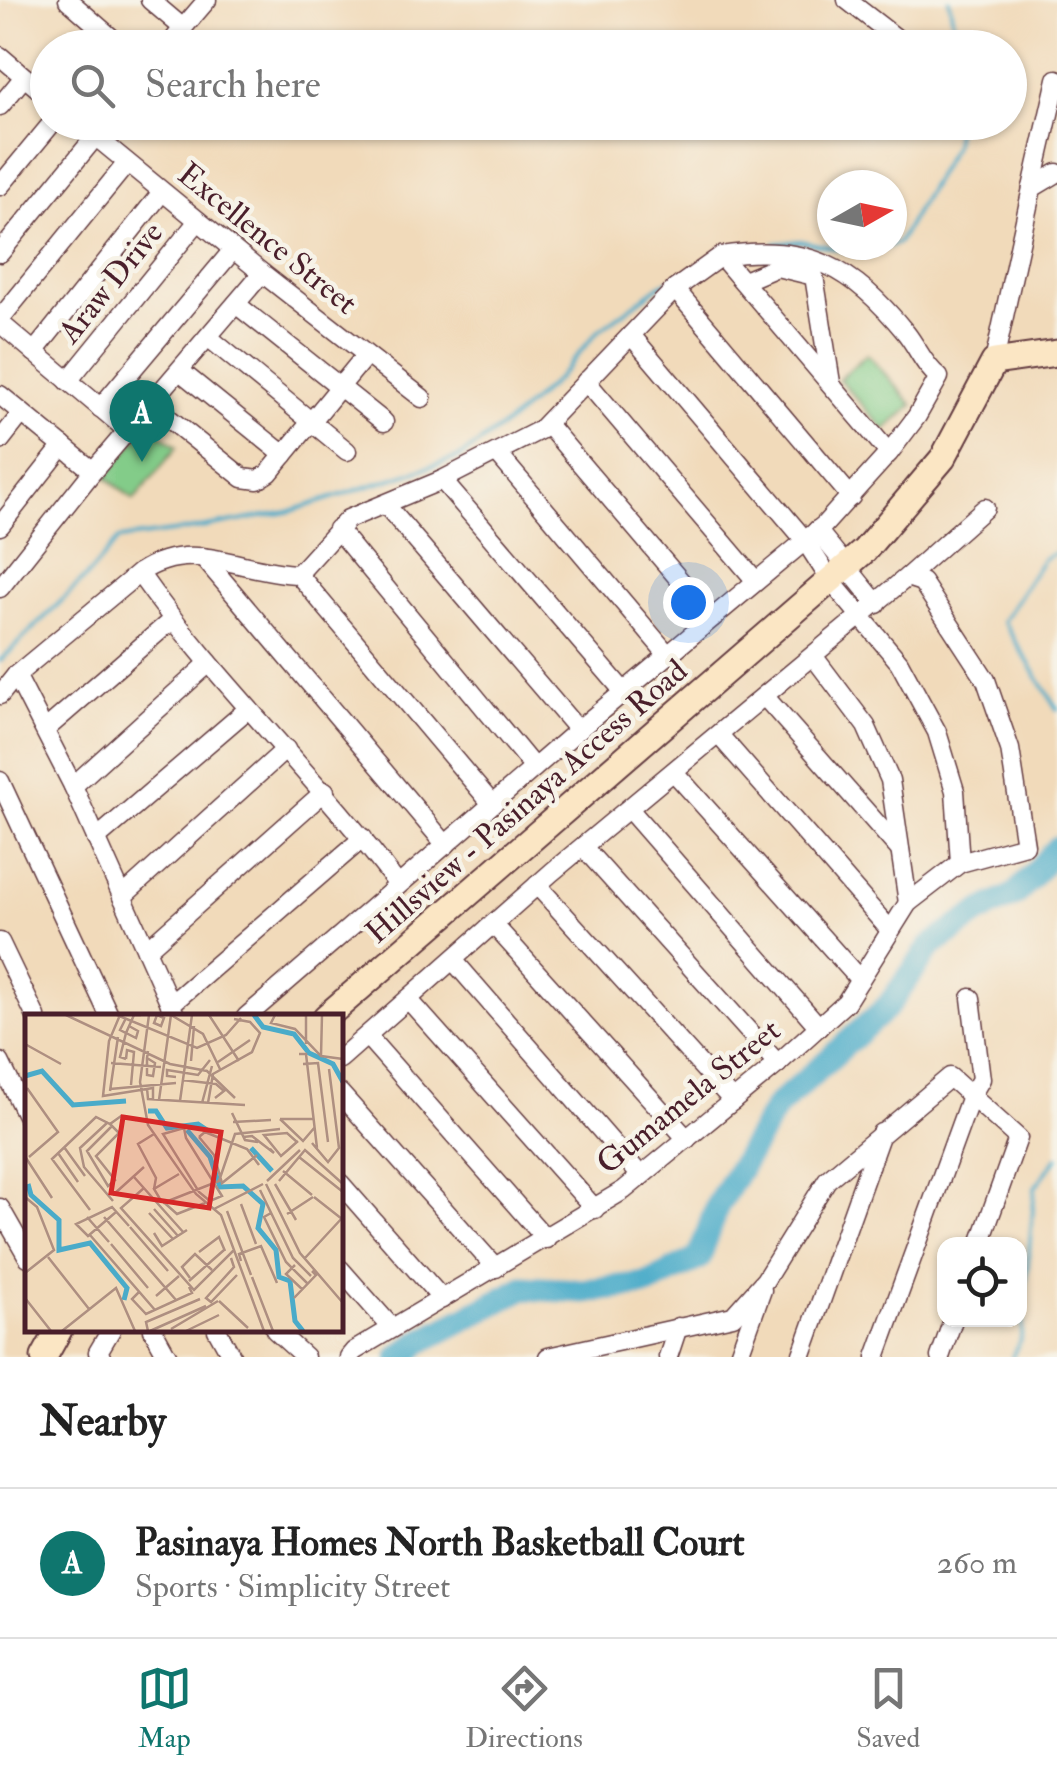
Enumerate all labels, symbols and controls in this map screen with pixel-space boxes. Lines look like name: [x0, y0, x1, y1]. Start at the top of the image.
search box: [30, 30, 1027, 140]
icon: search: [65, 58, 120, 113]
text: Search here: [145, 61, 321, 109]
street label: Excellence Street: [170, 154, 365, 323]
north arrow: [817, 170, 907, 260]
street label: Araw Drive: [49, 214, 172, 352]
pin: A: [110, 380, 174, 462]
your location: [663, 577, 714, 628]
street label: Hillsview - Pasinaya Access Road: [358, 651, 696, 952]
street label: Gumamela Street: [589, 1011, 789, 1183]
inset map: [25, 1014, 342, 1332]
map controls: [937, 1237, 1027, 1327]
button: locate: [937, 1237, 1027, 1327]
text: Nearby: [40, 1396, 166, 1448]
text: Pasinaya Homes North Basketball Court: [135, 1519, 745, 1567]
text: A: [62, 1543, 83, 1583]
text: 260 m: [937, 1543, 1017, 1583]
text: Sports · Simplicity Street: [135, 1567, 450, 1607]
tab: Map: [137, 1661, 192, 1756]
tab: Directions: [465, 1661, 583, 1756]
tab: Saved: [856, 1661, 920, 1756]

